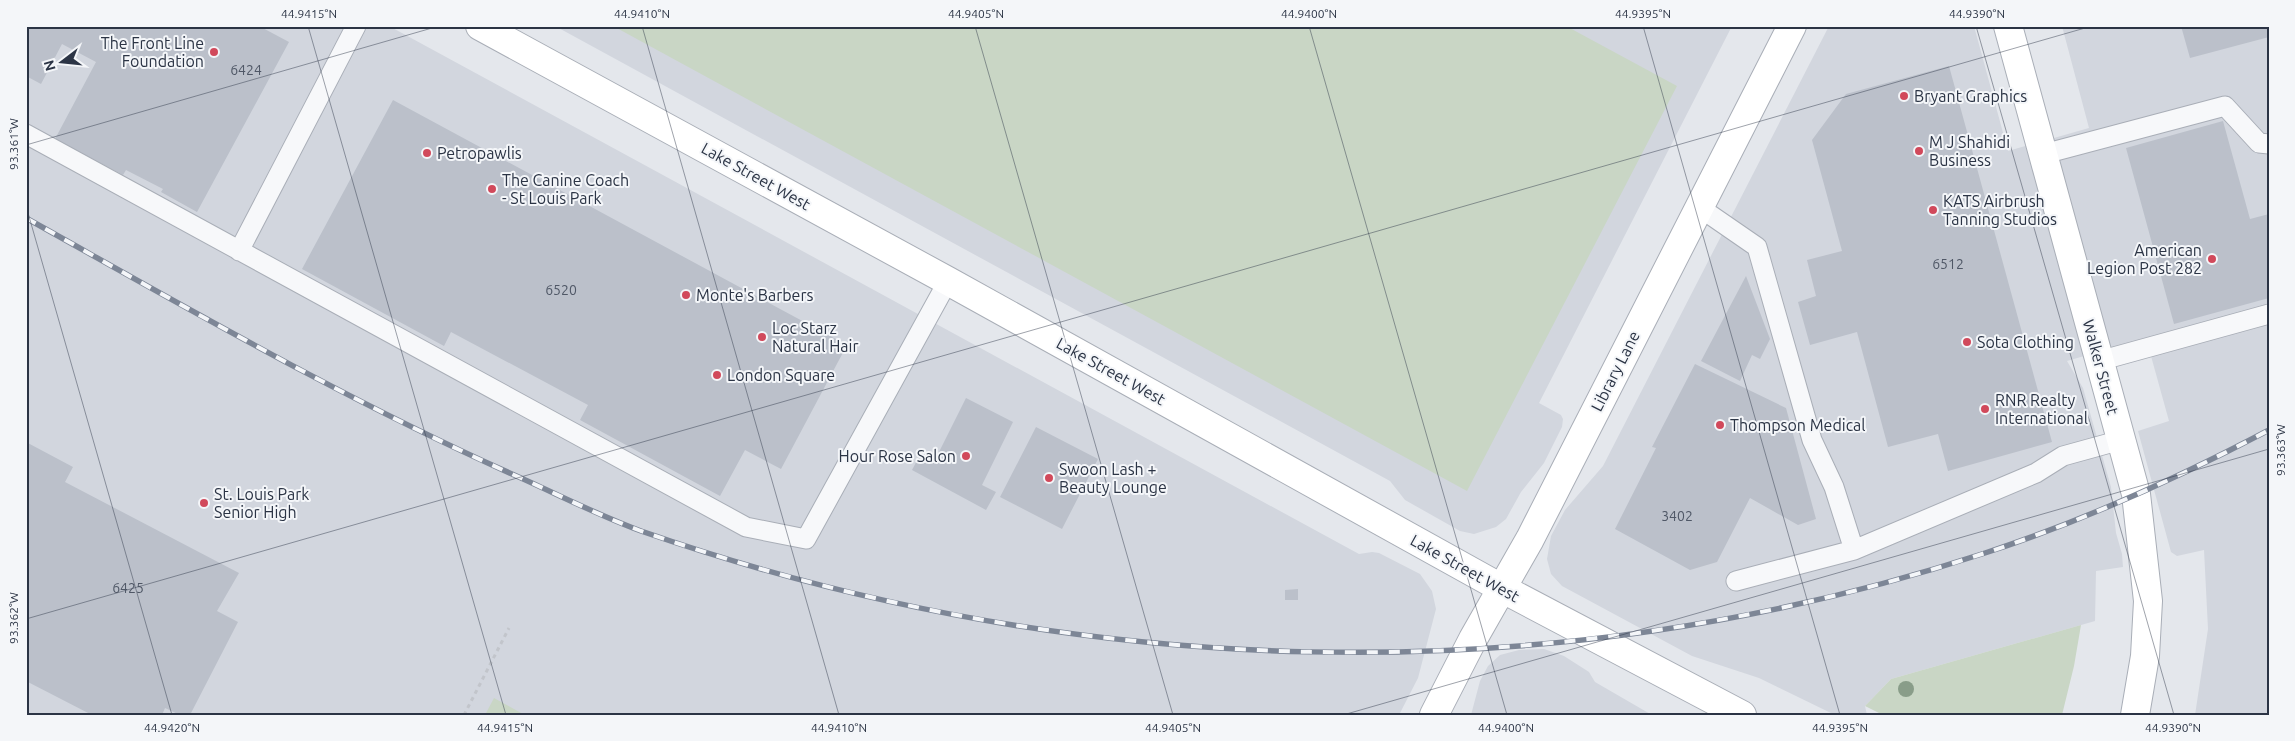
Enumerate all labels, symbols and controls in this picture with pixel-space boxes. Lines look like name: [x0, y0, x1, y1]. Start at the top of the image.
text: 44.9415°N: [281, 7, 337, 20]
text: 44.9410°N: [614, 7, 670, 20]
text: 44.9405°N: [948, 7, 1004, 20]
text: 44.9400°N: [1281, 7, 1337, 20]
text: 44.9395°N: [1615, 7, 1671, 20]
text: 44.9390°N: [1949, 7, 2005, 20]
place label: The Front Line Foundation: [101, 34, 204, 70]
north arrow: [38, 38, 88, 88]
marker: The Front Line Foundation: [208, 46, 220, 58]
text: N: [40, 58, 59, 73]
house number: 6424: [230, 62, 262, 78]
place label: Bryant Graphics: [1914, 87, 2027, 105]
marker: Bryant Graphics: [1898, 90, 1910, 102]
text: 93.361°W: [7, 118, 20, 170]
place label: M J Shahidi Business: [1929, 133, 2010, 169]
street label: Lake Street West: [698, 139, 814, 214]
place label: Petropawlis: [437, 144, 522, 162]
marker: M J Shahidi Business: [1913, 145, 1925, 157]
marker: Petropawlis: [421, 147, 433, 159]
place label: The Canine Coach - St Louis Park: [502, 171, 629, 207]
marker: The Canine Coach - St Louis Park: [486, 183, 498, 195]
place label: KATS Airbrush Tanning Studios: [1943, 192, 2057, 228]
marker: KATS Airbrush Tanning Studios: [1927, 204, 1939, 216]
place label: American Legion Post 282: [2087, 241, 2202, 277]
marker: American Legion Post 282: [2206, 253, 2218, 265]
house number: 6512: [1932, 256, 1964, 272]
house number: 6520: [545, 282, 577, 298]
place label: Monte's Barbers: [696, 286, 813, 304]
marker: Monte's Barbers: [680, 289, 692, 301]
street label: Walker Street: [2080, 317, 2123, 417]
place label: Loc Starz Natural Hair: [772, 319, 859, 355]
street label: Library Lane: [1587, 328, 1643, 414]
marker: Loc Starz Natural Hair: [756, 331, 768, 343]
place label: Sota Clothing: [1977, 333, 2074, 351]
street label: Lake Street West: [1053, 334, 1169, 409]
marker: Sota Clothing: [1961, 336, 1973, 348]
place label: London Square: [727, 366, 835, 384]
marker: London Square: [711, 369, 723, 381]
place label: RNR Realty International: [1995, 391, 2088, 427]
marker: RNR Realty International: [1979, 403, 1991, 415]
place label: Thompson Medical: [1730, 416, 1865, 434]
marker: Thompson Medical: [1714, 419, 1726, 431]
text: 93.363°W: [2274, 424, 2287, 476]
place label: Hour Rose Salon: [839, 447, 956, 465]
marker: Hour Rose Salon: [960, 450, 972, 462]
place label: Swoon Lash + Beauty Lounge: [1059, 460, 1167, 496]
marker: Swoon Lash + Beauty Lounge: [1043, 472, 1055, 484]
place label: St. Louis Park Senior High: [214, 485, 309, 521]
marker: St. Louis Park Senior High: [198, 497, 210, 509]
house number: 3402: [1661, 508, 1693, 524]
street label: Lake Street West: [1407, 531, 1523, 606]
house number: 6425: [112, 580, 144, 596]
text: 93.362°W: [7, 592, 20, 644]
text: 44.9420°N: [144, 721, 200, 734]
text: 44.9415°N: [477, 721, 533, 734]
text: 44.9410°N: [811, 721, 867, 734]
text: 44.9405°N: [1145, 721, 1201, 734]
text: 44.9400°N: [1478, 721, 1534, 734]
text: 44.9395°N: [1812, 721, 1868, 734]
text: 44.9390°N: [2145, 721, 2201, 734]

